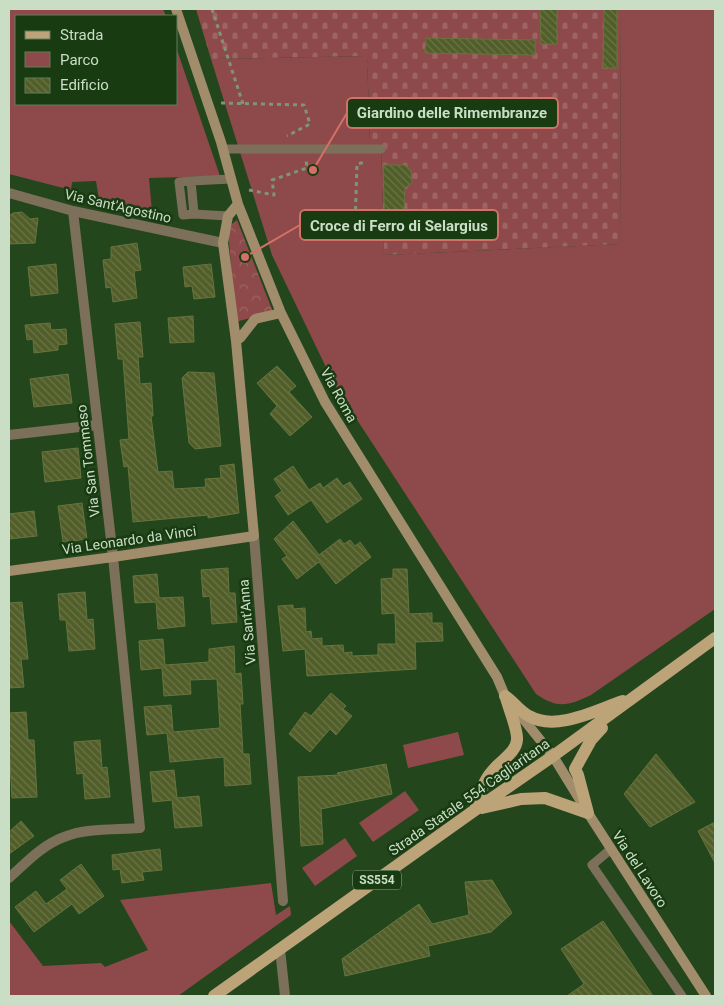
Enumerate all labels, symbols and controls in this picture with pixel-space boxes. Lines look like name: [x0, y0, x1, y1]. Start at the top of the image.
legend: [15, 15, 178, 105]
text: Strada: [60, 26, 103, 44]
text: Parco: [60, 51, 99, 69]
text: Edificio: [60, 76, 109, 94]
callout: Giardino delle Rimembranze: [347, 98, 558, 128]
text: Giardino delle Rimembranze: [357, 104, 547, 122]
street label: Via Sant'Agostino: [63, 186, 173, 226]
callout: Croce di Ferro di Selargius: [300, 210, 498, 240]
text: Croce di Ferro di Selargius: [310, 217, 488, 235]
street label: Via Roma: [317, 365, 361, 425]
street label: Via San Tommaso: [73, 404, 103, 518]
street label: Via Leonardo da Vinci: [61, 523, 197, 557]
street label: Via Sant'Anna: [235, 579, 259, 665]
street label: Strada Statale 554 Cagliaritana: [385, 735, 553, 859]
street label: Via del Lavoro: [609, 828, 671, 910]
road number: SS554: [353, 870, 401, 890]

